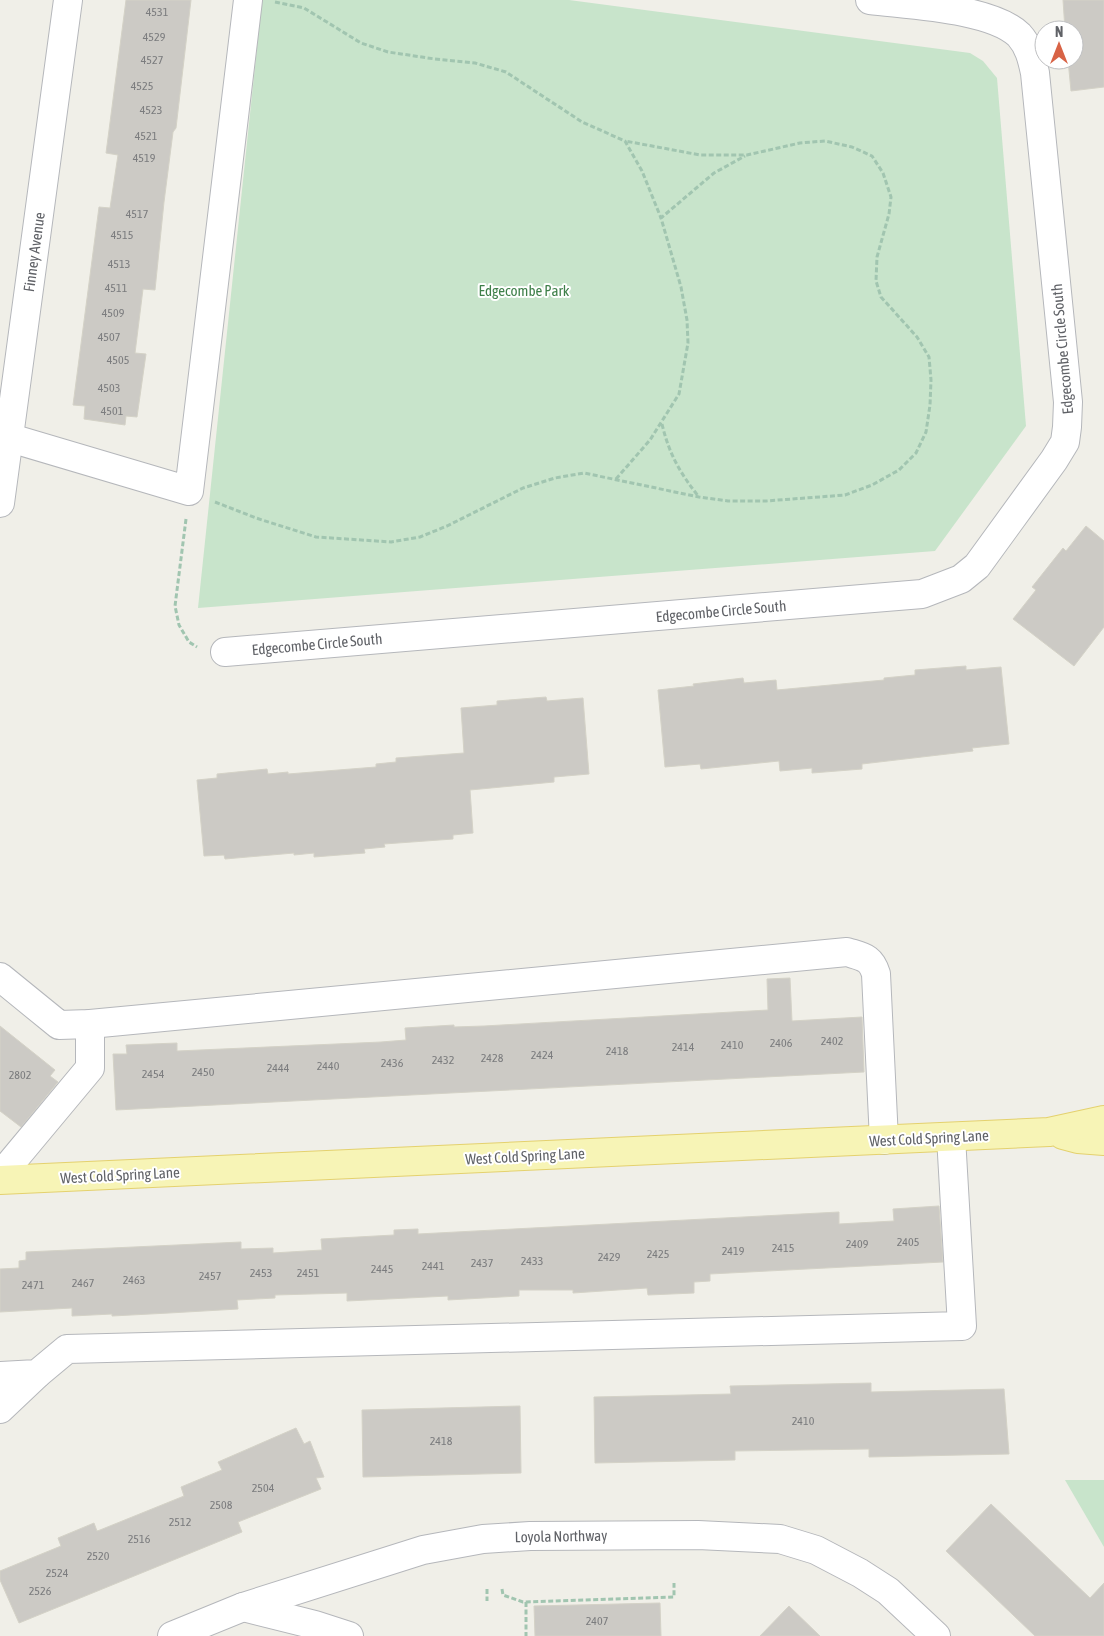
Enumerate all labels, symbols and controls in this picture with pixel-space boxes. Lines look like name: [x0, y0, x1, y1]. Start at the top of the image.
house number: 4531: [146, 5, 169, 19]
north arrow: [1034, 20, 1084, 70]
text: N: [1055, 24, 1063, 40]
house number: 4529: [143, 30, 166, 44]
house number: 4527: [141, 53, 164, 67]
house number: 4525: [131, 79, 153, 93]
house number: 4523: [140, 103, 162, 117]
house number: 4521: [135, 129, 158, 143]
house number: 4519: [133, 151, 156, 165]
house number: 4517: [126, 207, 149, 221]
street label: Finney Avenue: [20, 211, 48, 293]
house number: 4515: [111, 228, 133, 242]
house number: 4513: [108, 257, 130, 271]
house number: 4511: [105, 281, 128, 295]
park label: Edgecombe Park: [479, 282, 570, 299]
street label: Edgecombe Circle South: [1048, 283, 1076, 415]
house number: 4509: [102, 306, 125, 320]
house number: 4507: [98, 330, 121, 344]
house number: 4505: [107, 353, 129, 367]
house number: 4503: [98, 381, 120, 395]
house number: 4501: [101, 404, 124, 418]
street label: Edgecombe Circle South: [655, 597, 787, 625]
street label: Edgecombe Circle South: [251, 630, 383, 658]
house number: 2402: [821, 1034, 843, 1048]
house number: 2406: [770, 1036, 793, 1050]
house number: 2410: [721, 1038, 744, 1052]
house number: 2414: [672, 1040, 695, 1054]
house number: 2418: [606, 1044, 629, 1058]
house number: 2424: [531, 1048, 554, 1062]
house number: 2428: [481, 1051, 504, 1065]
house number: 2432: [432, 1053, 454, 1067]
house number: 2436: [381, 1056, 404, 1070]
house number: 2440: [317, 1059, 340, 1073]
house number: 2444: [267, 1061, 290, 1075]
house number: 2450: [192, 1065, 215, 1079]
house number: 2454: [142, 1067, 165, 1081]
house number: 2802: [9, 1068, 31, 1082]
street label: West Cold Spring Lane: [869, 1126, 989, 1150]
street label: West Cold Spring Lane: [465, 1144, 585, 1168]
street label: West Cold Spring Lane: [60, 1163, 180, 1187]
house number: 2405: [897, 1235, 919, 1249]
house number: 2409: [846, 1237, 869, 1251]
house number: 2415: [772, 1241, 794, 1255]
house number: 2419: [722, 1244, 745, 1258]
house number: 2425: [647, 1247, 669, 1261]
house number: 2429: [598, 1250, 621, 1264]
house number: 2433: [521, 1254, 543, 1268]
house number: 2437: [471, 1256, 494, 1270]
house number: 2441: [422, 1259, 445, 1273]
house number: 2445: [371, 1262, 393, 1276]
house number: 2453: [250, 1266, 272, 1280]
house number: 2451: [297, 1266, 320, 1280]
house number: 2457: [199, 1269, 222, 1283]
house number: 2463: [123, 1273, 145, 1287]
house number: 2467: [72, 1276, 95, 1290]
house number: 2471: [22, 1278, 45, 1292]
house number: 2410: [792, 1414, 815, 1428]
house number: 2418: [430, 1434, 453, 1448]
house number: 2504: [252, 1481, 275, 1495]
house number: 2508: [210, 1498, 233, 1512]
house number: 2512: [169, 1515, 191, 1529]
street label: Loyola Northway: [515, 1527, 607, 1545]
house number: 2516: [128, 1532, 151, 1546]
house number: 2520: [87, 1549, 110, 1563]
house number: 2524: [46, 1566, 69, 1580]
house number: 2526: [29, 1584, 52, 1598]
house number: 2407: [586, 1614, 609, 1628]

